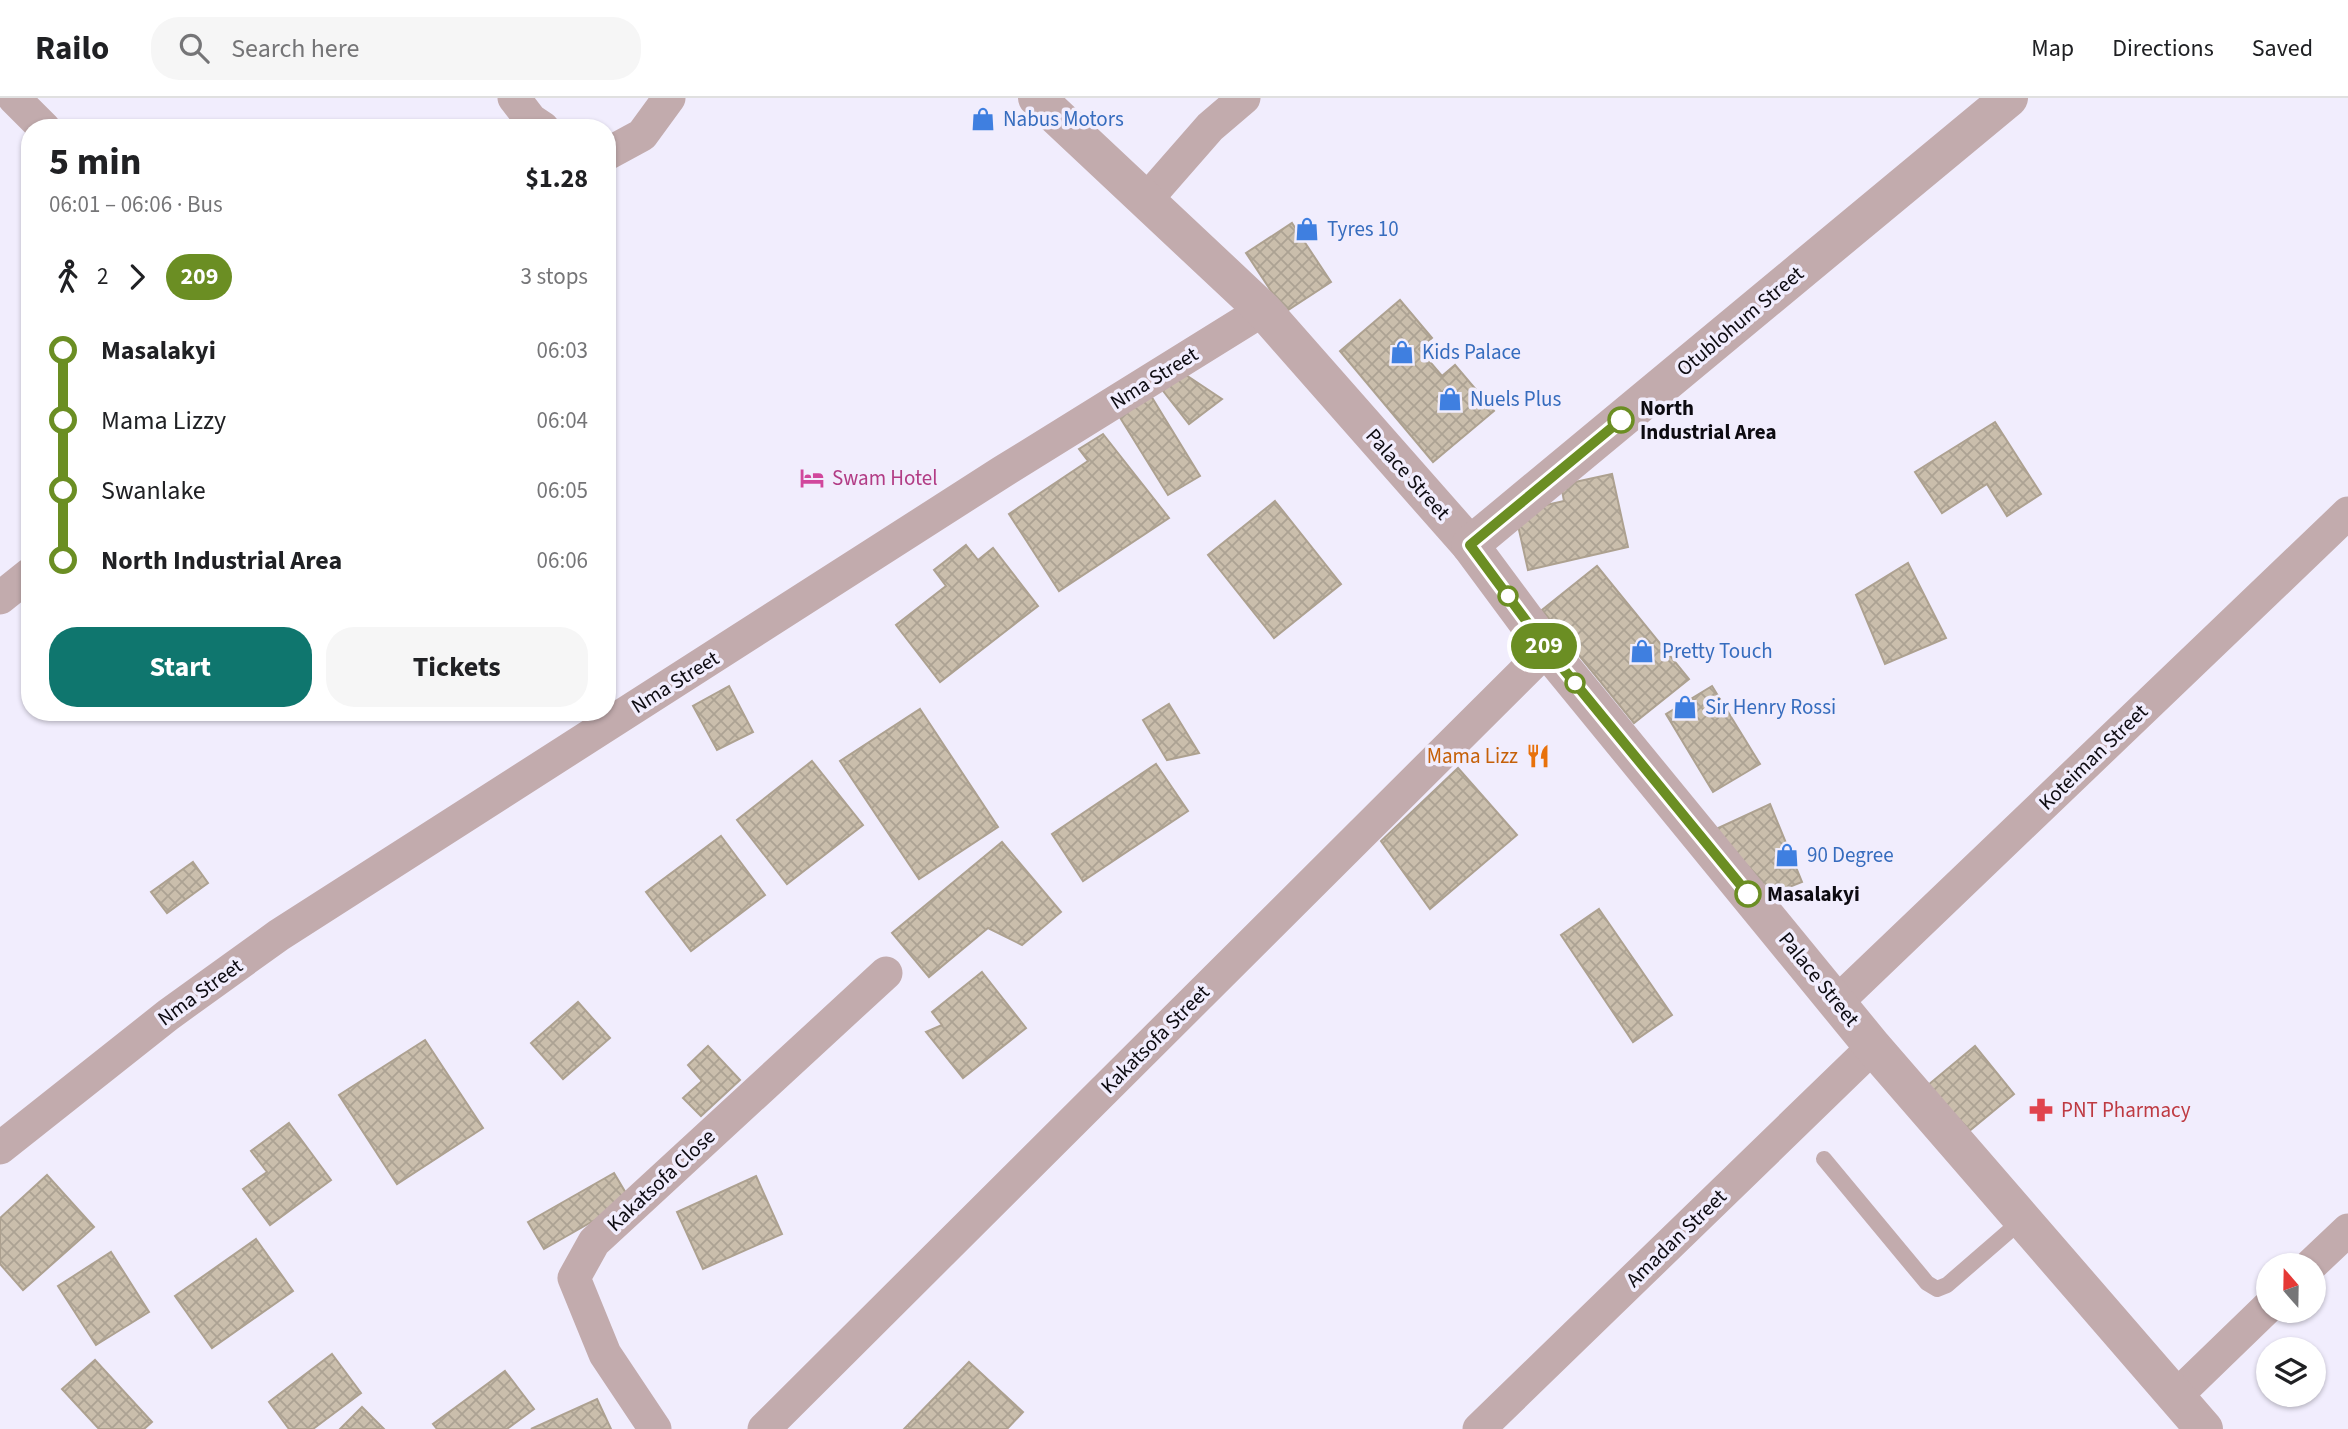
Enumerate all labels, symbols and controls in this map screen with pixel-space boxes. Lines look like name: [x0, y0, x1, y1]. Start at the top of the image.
search box: [151, 17, 641, 80]
text: Railo: [35, 25, 109, 72]
icon: search: [175, 29, 213, 67]
text: Search here: [231, 30, 359, 67]
text: Map: [2031, 31, 2074, 66]
text: Directions: [2112, 31, 2214, 66]
text: Saved: [2252, 31, 2313, 66]
place label: Nabus Motors: [1003, 104, 1124, 134]
shop icon: Nabus Motors: [969, 105, 997, 133]
text: 5 min: [49, 135, 141, 189]
text: $1.28: [525, 160, 588, 197]
text: 06:01 – 06:06 · Bus: [49, 188, 223, 221]
place label: Tyres 10: [1327, 214, 1399, 244]
shop icon: Tyres 10: [1293, 215, 1321, 243]
icon: walk: [49, 258, 87, 296]
icon: forward: [118, 258, 156, 296]
text: 209: [180, 259, 218, 294]
street label: Otublohum Street: [1670, 259, 1810, 383]
text: 2: [97, 260, 108, 293]
text: 3 stops: [521, 260, 588, 293]
text: Masalakyi: [101, 332, 216, 369]
text: 06:03: [537, 334, 588, 367]
place label: Kids Palace: [1422, 337, 1521, 367]
shop icon: Kids Palace: [1388, 338, 1416, 366]
street label: Nma Street: [1104, 339, 1204, 417]
place label: Nuels Plus: [1470, 384, 1561, 414]
shop icon: Nuels Plus: [1436, 385, 1464, 413]
place label: North Industrial Area: [1640, 393, 1777, 447]
text: Mama Lizzy: [101, 402, 226, 439]
text: 06:04: [537, 404, 588, 437]
marker: North Industrial Area: [1608, 407, 1634, 433]
street label: Palace Street: [1359, 422, 1457, 526]
place label: Swam Hotel: [832, 463, 938, 493]
hotel icon: Swam Hotel: [798, 464, 826, 492]
text: Swanlake: [101, 472, 206, 509]
text: 06:05: [537, 474, 588, 507]
text: North Industrial Area: [101, 542, 342, 579]
text: 06:06: [537, 544, 588, 577]
unlabelled marker: [1498, 586, 1518, 606]
line badge: 209: [1504, 623, 1584, 669]
button: Start: [49, 627, 312, 707]
button: Tickets: [326, 627, 588, 707]
text: 209: [1525, 628, 1563, 663]
place label: Pretty Touch: [1662, 636, 1773, 666]
shop icon: Pretty Touch: [1628, 637, 1656, 665]
street label: Nma Street: [625, 643, 725, 721]
unlabelled marker: [1565, 673, 1585, 693]
place label: Sir Henry Rossi: [1705, 692, 1836, 722]
shop icon: Sir Henry Rossi: [1671, 693, 1699, 721]
street label: Koteiman Street: [2032, 697, 2154, 817]
place label: Mama Lizz: [1427, 741, 1518, 771]
restaurant icon: Mama Lizz: [1524, 742, 1552, 770]
place label: 90 Degree: [1807, 840, 1894, 870]
shop icon: 90 Degree: [1773, 841, 1801, 869]
place label: Masalakyi: [1767, 879, 1860, 909]
marker: Masalakyi: [1735, 881, 1761, 907]
street label: Palace Street: [1772, 925, 1866, 1033]
street label: Nma Street: [151, 951, 249, 1033]
street label: Kakatsofa Street: [1094, 978, 1216, 1100]
place label: PNT Pharmacy: [2061, 1095, 2191, 1125]
pharmacy icon: PNT Pharmacy: [2027, 1096, 2055, 1124]
street label: Kakatsofa Close: [600, 1122, 722, 1238]
street label: Amadan Street: [1619, 1182, 1733, 1294]
north arrow: [2256, 1253, 2326, 1323]
map controls: [2256, 1253, 2326, 1407]
button: layers: [2256, 1337, 2326, 1407]

